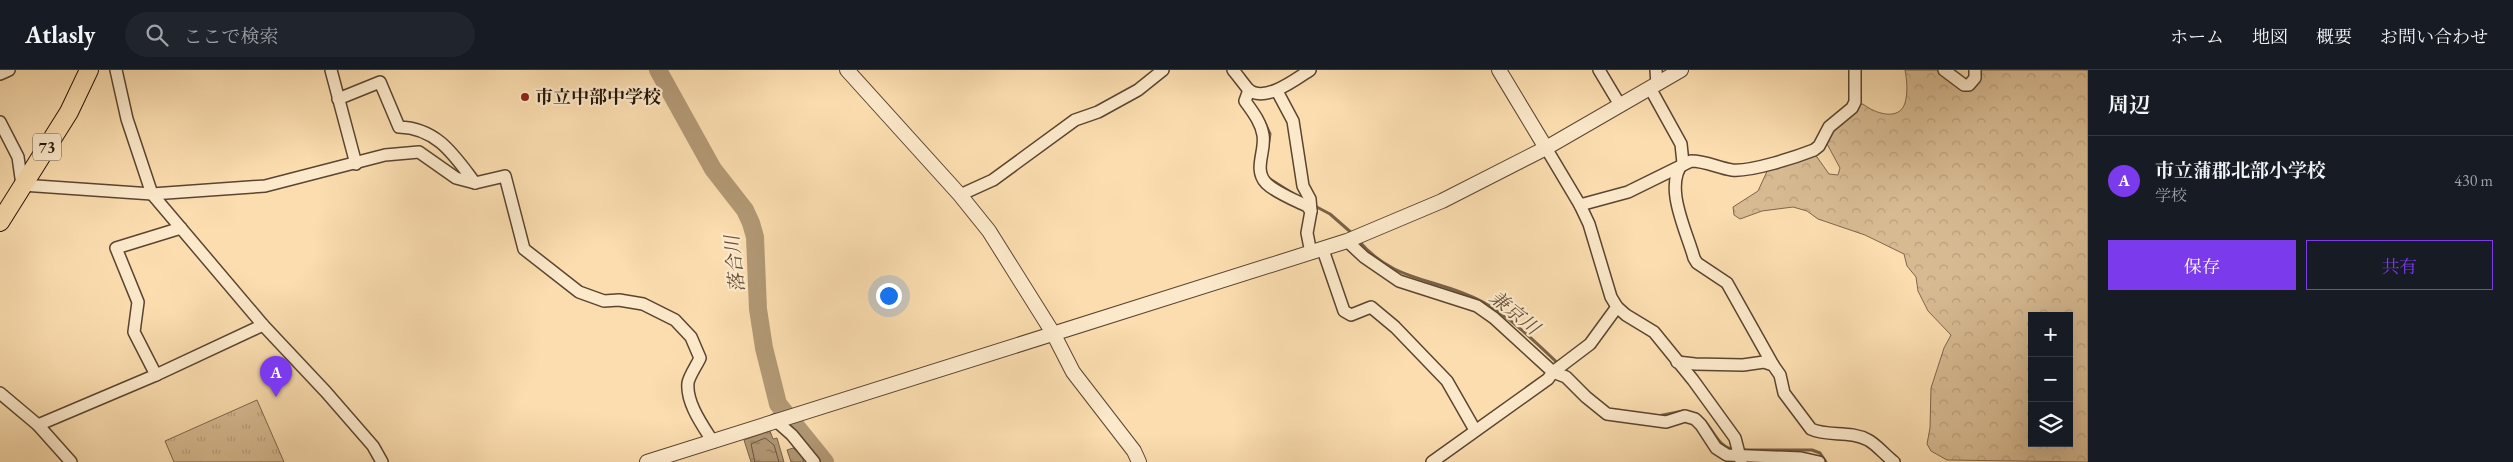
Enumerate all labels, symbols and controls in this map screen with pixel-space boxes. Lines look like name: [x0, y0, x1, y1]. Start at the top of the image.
search box: [125, 12, 475, 57]
text: Atlasly: [25, 19, 95, 50]
icon: search: [143, 21, 171, 49]
text: ここで検索: [183, 24, 278, 49]
text: ホーム: [2170, 25, 2224, 48]
text: 地図: [2252, 25, 2288, 48]
text: 概要: [2316, 25, 2352, 48]
text: お問い合わせ: [2380, 25, 2488, 48]
place label: 市立中部中学校: [535, 85, 661, 108]
marker: 市立中部中学校: [519, 91, 531, 103]
text: 周辺: [2108, 91, 2150, 118]
road number: 73: [33, 134, 61, 160]
text: 市立蒲郡北部小学校: [2155, 158, 2326, 183]
text: A: [2118, 170, 2130, 191]
text: 430 m: [2454, 170, 2493, 191]
text: 学校: [2155, 185, 2187, 206]
water label: 落合川: [719, 232, 750, 294]
button: 保存: [2108, 240, 2296, 290]
button: 共有: [2306, 240, 2493, 290]
your location: [876, 283, 902, 309]
water label: 兼京川: [1485, 285, 1546, 341]
map controls: [2028, 312, 2073, 447]
button: +: [2028, 312, 2073, 357]
pin: A: [260, 356, 292, 397]
button: −: [2028, 357, 2073, 402]
button: layers: [2028, 402, 2073, 447]

